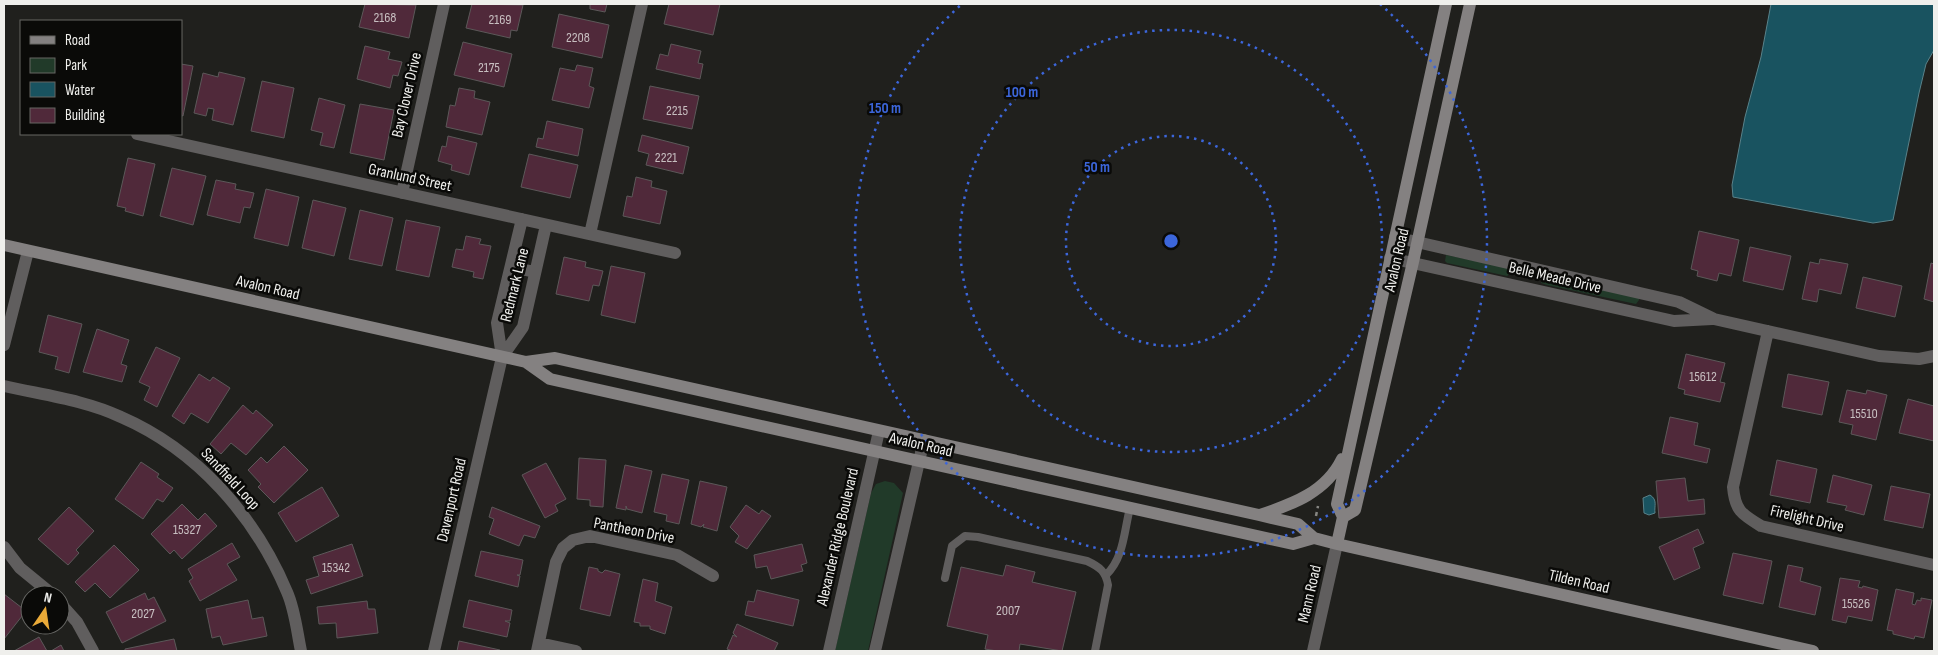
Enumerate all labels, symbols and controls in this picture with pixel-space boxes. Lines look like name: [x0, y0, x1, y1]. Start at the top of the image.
house number: 2168: [374, 9, 396, 26]
house number: 2169: [489, 11, 511, 28]
legend: [20, 20, 182, 135]
house number: 2208: [566, 29, 590, 46]
text: Road: [65, 31, 90, 50]
street label: Bay Clover Drive: [388, 51, 426, 139]
text: Park: [65, 56, 87, 75]
house number: 2175: [478, 59, 500, 76]
text: Water: [65, 81, 96, 100]
text: 100 m: [1006, 83, 1038, 102]
text: 150 m: [869, 99, 901, 118]
house number: 2215: [666, 102, 688, 119]
text: Building: [65, 106, 105, 125]
house number: 2221: [655, 149, 677, 166]
text: 50 m: [1084, 158, 1110, 177]
street label: Granlund Street: [367, 160, 454, 196]
street label: Avalon Road: [1380, 226, 1414, 295]
centre of rings: [1162, 232, 1180, 250]
street label: Redmark Lane: [497, 246, 533, 324]
street label: Belle Meade Drive: [1507, 258, 1603, 298]
street label: Avalon Road: [233, 271, 302, 305]
house number: 15612: [1689, 368, 1717, 385]
house number: 15510: [1850, 405, 1878, 422]
street label: Avalon Road: [886, 428, 955, 462]
street label: Sandfield Loop: [197, 444, 263, 514]
street label: Davenport Road: [433, 456, 471, 544]
street label: Alexander Ridge Boulevard: [813, 466, 863, 609]
street label: Firelight Drive: [1768, 501, 1846, 537]
street label: Pantheon Drive: [592, 514, 676, 548]
house number: 15327: [173, 521, 201, 538]
house number: 15342: [322, 559, 350, 576]
street label: Mann Road: [1294, 563, 1326, 625]
street label: Tilden Road: [1547, 566, 1611, 598]
north arrow: [20, 585, 70, 635]
text: N: [42, 589, 53, 607]
house number: 15526: [1842, 595, 1870, 612]
house number: 2007: [996, 602, 1020, 619]
house number: 2027: [131, 605, 155, 622]

